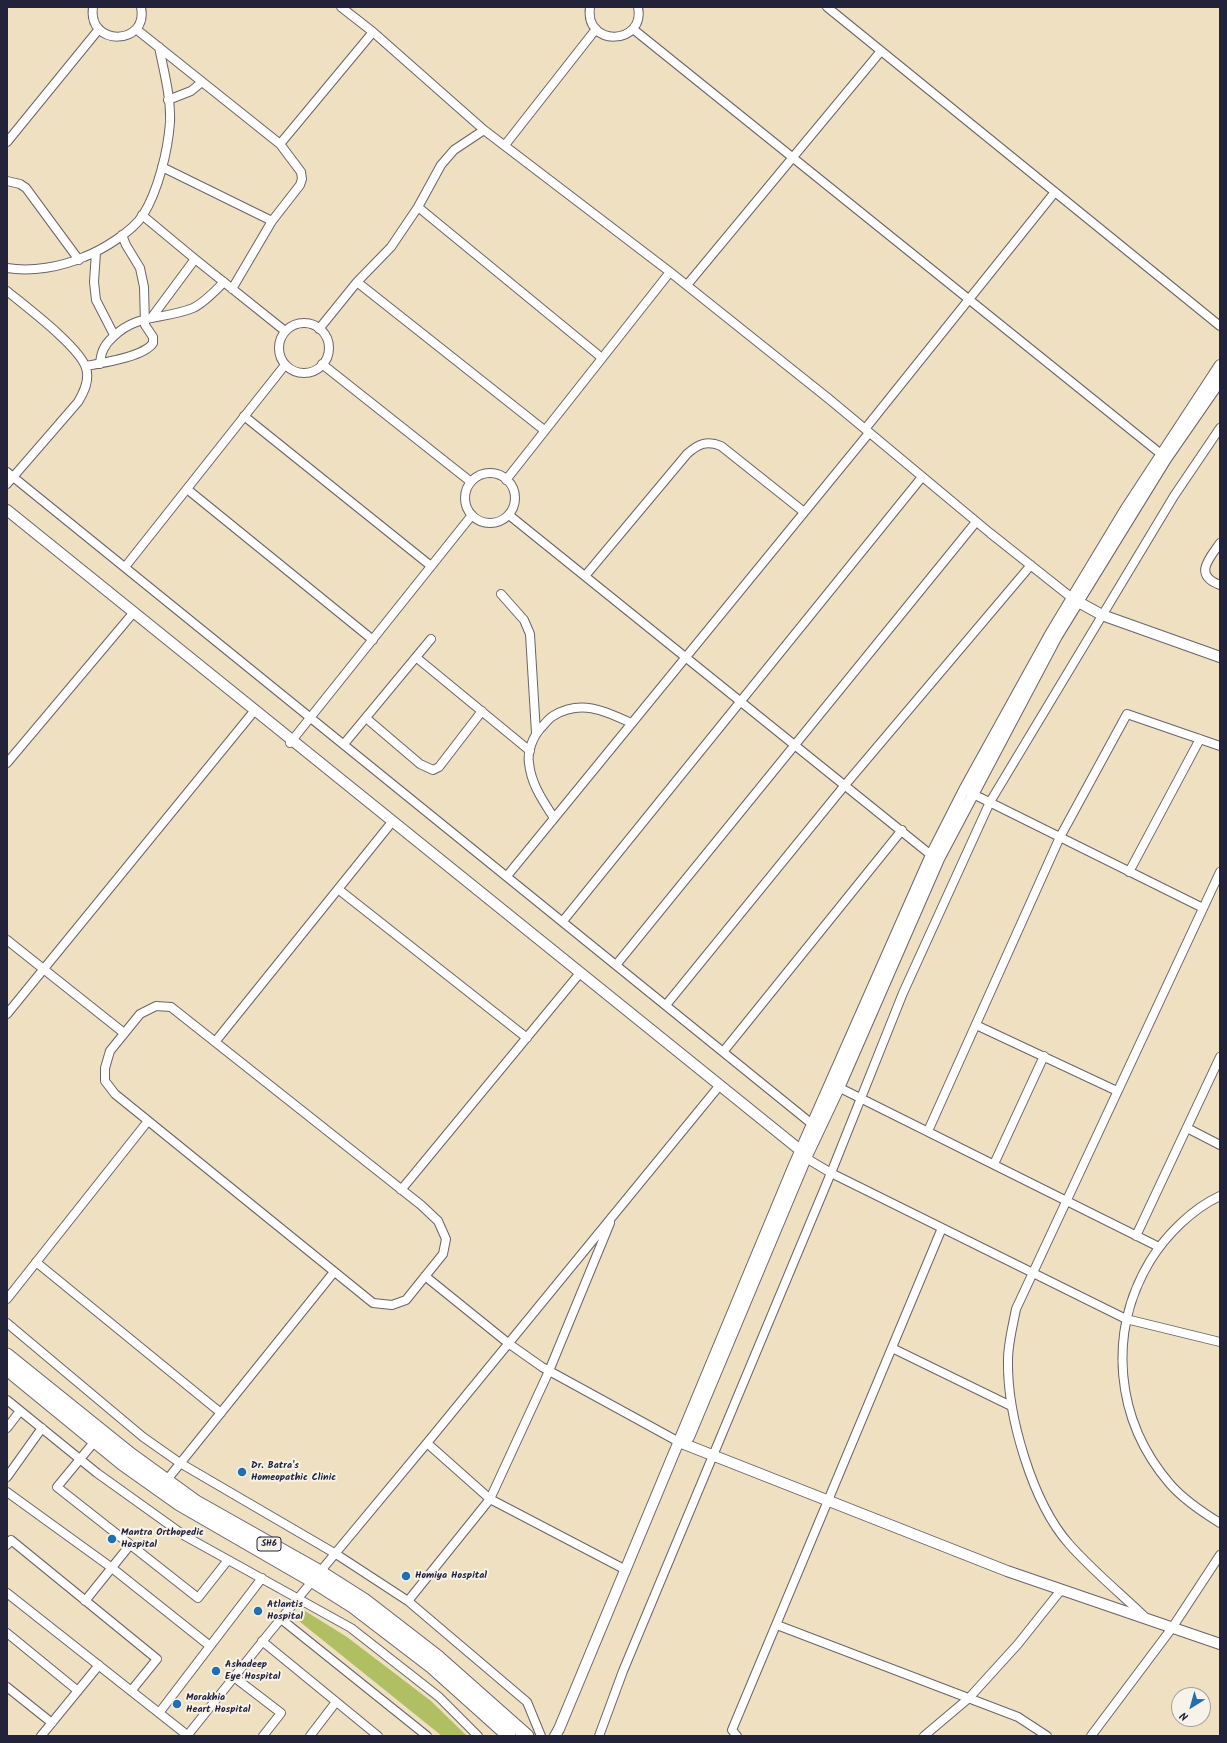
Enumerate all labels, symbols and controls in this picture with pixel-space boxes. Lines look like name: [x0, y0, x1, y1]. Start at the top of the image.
place label: Dr. Batra's Homeopathic Clinic: [251, 1460, 336, 1484]
marker: Dr. Batra's Homeopathic Clinic: [236, 1466, 248, 1478]
place label: Mantra Orthopedic Hospital: [121, 1527, 204, 1550]
marker: Mantra Orthopedic Hospital: [106, 1533, 118, 1545]
road number: SH6: [257, 1537, 281, 1551]
marker: Homiya Hospital: [400, 1570, 412, 1582]
place label: Homiya Hospital: [415, 1570, 487, 1582]
place label: Atlantis Hospital: [267, 1599, 303, 1622]
marker: Atlantis Hospital: [252, 1605, 264, 1617]
place label: Ashadeep Eye Hospital: [225, 1659, 280, 1682]
marker: Ashadeep Eye Hospital: [210, 1665, 222, 1677]
north arrow: [1171, 1687, 1211, 1727]
place label: Morakhia Heart Hospital: [186, 1692, 250, 1716]
marker: Morakhia Heart Hospital: [171, 1698, 183, 1710]
text: N: [1176, 1707, 1193, 1725]

